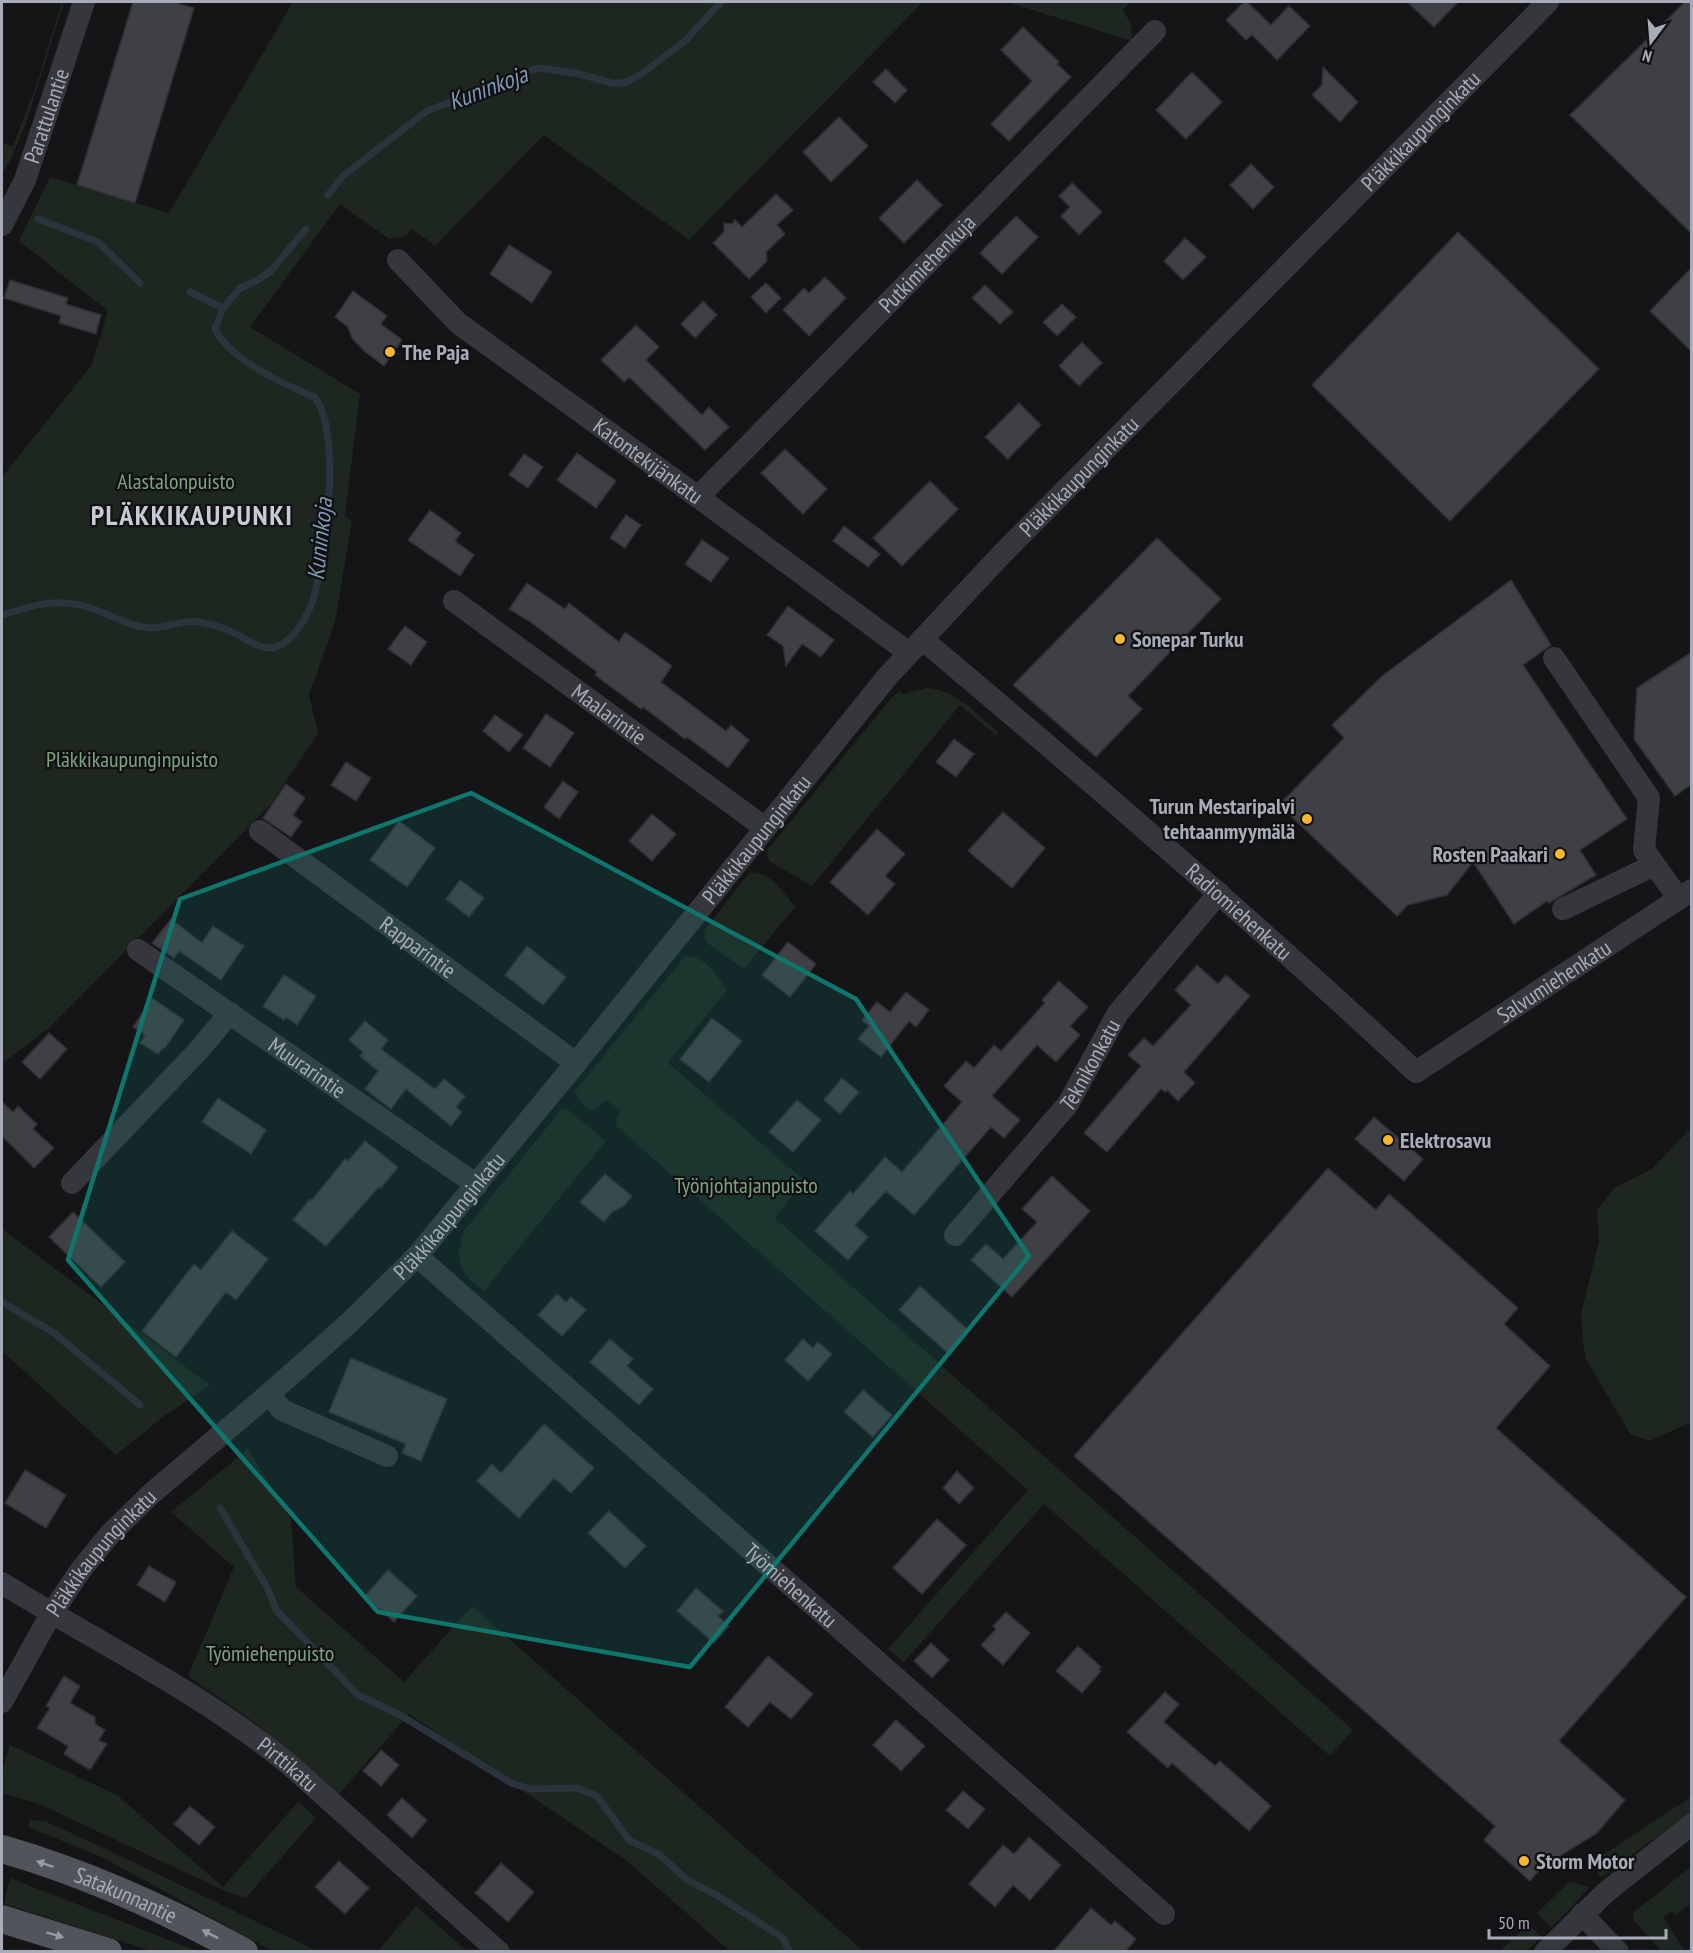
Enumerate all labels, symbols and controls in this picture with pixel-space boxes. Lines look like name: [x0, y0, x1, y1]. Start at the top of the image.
north arrow: [1621, 12, 1681, 72]
text: N: [1640, 46, 1654, 67]
water label: Kuninkoja: [444, 58, 533, 117]
street label: Parattulantie: [17, 65, 75, 167]
street label: Pläkkikaupunginkatu: [1355, 65, 1486, 197]
street label: Putkimiehenkuja: [873, 209, 981, 319]
place label: The Paja: [402, 338, 469, 366]
marker: The Paja: [383, 345, 397, 359]
street label: Pläkkikaupunginkatu: [1013, 410, 1144, 542]
street label: Katontekijänkatu: [588, 412, 709, 510]
park label: Alastalonpuisto: [117, 467, 235, 495]
water label: Kuninkoja: [300, 495, 339, 581]
district label: PLÄKKIKAUPUNKI: [91, 496, 293, 533]
place label: Sonepar Turku: [1132, 625, 1244, 653]
marker: Sonepar Turku: [1113, 632, 1127, 646]
street label: Maalarintie: [566, 677, 652, 751]
park label: Pläkkikaupunginpuisto: [46, 745, 218, 773]
street label: Pläkkikaupunginkatu: [696, 769, 817, 910]
place label: Turun Mestaripalvi tehtaanmyymälä: [1149, 792, 1295, 845]
marker: Turun Mestaripalvi tehtaanmyymälä: [1300, 812, 1314, 826]
place label: Rosten Paakari: [1432, 840, 1548, 868]
marker: Rosten Paakari: [1553, 847, 1567, 861]
street label: Radiomiehenkatu: [1180, 857, 1298, 966]
street label: Rapparintie: [374, 910, 462, 984]
street label: Salvumiehenkatu: [1491, 933, 1616, 1029]
street label: Teknikonkatu: [1054, 1014, 1126, 1117]
street label: Muurarintie: [263, 1031, 352, 1104]
place label: Elektrosavu: [1400, 1126, 1491, 1154]
marker: Elektrosavu: [1381, 1133, 1395, 1147]
street label: Pläkkikaupunginkatu: [387, 1146, 511, 1286]
park label: Työnjohtajanpuisto: [674, 1171, 818, 1199]
street label: Pläkkikaupunginkatu: [39, 1483, 162, 1622]
street label: Työmiehenkatu: [738, 1537, 843, 1634]
park label: Työmiehenpuisto: [206, 1639, 334, 1667]
street label: Pirttikatu: [252, 1731, 324, 1798]
place label: Storm Motor: [1536, 1847, 1635, 1875]
marker: Storm Motor: [1517, 1854, 1531, 1868]
one-way arrow: [36, 1858, 54, 1868]
street label: Satakunnantie: [71, 1860, 182, 1929]
scale bar: [1489, 1902, 1666, 1940]
text: 50 m: [1498, 1911, 1530, 1934]
one-way arrow: [202, 1930, 219, 1939]
one-way arrow: [46, 1931, 64, 1940]

